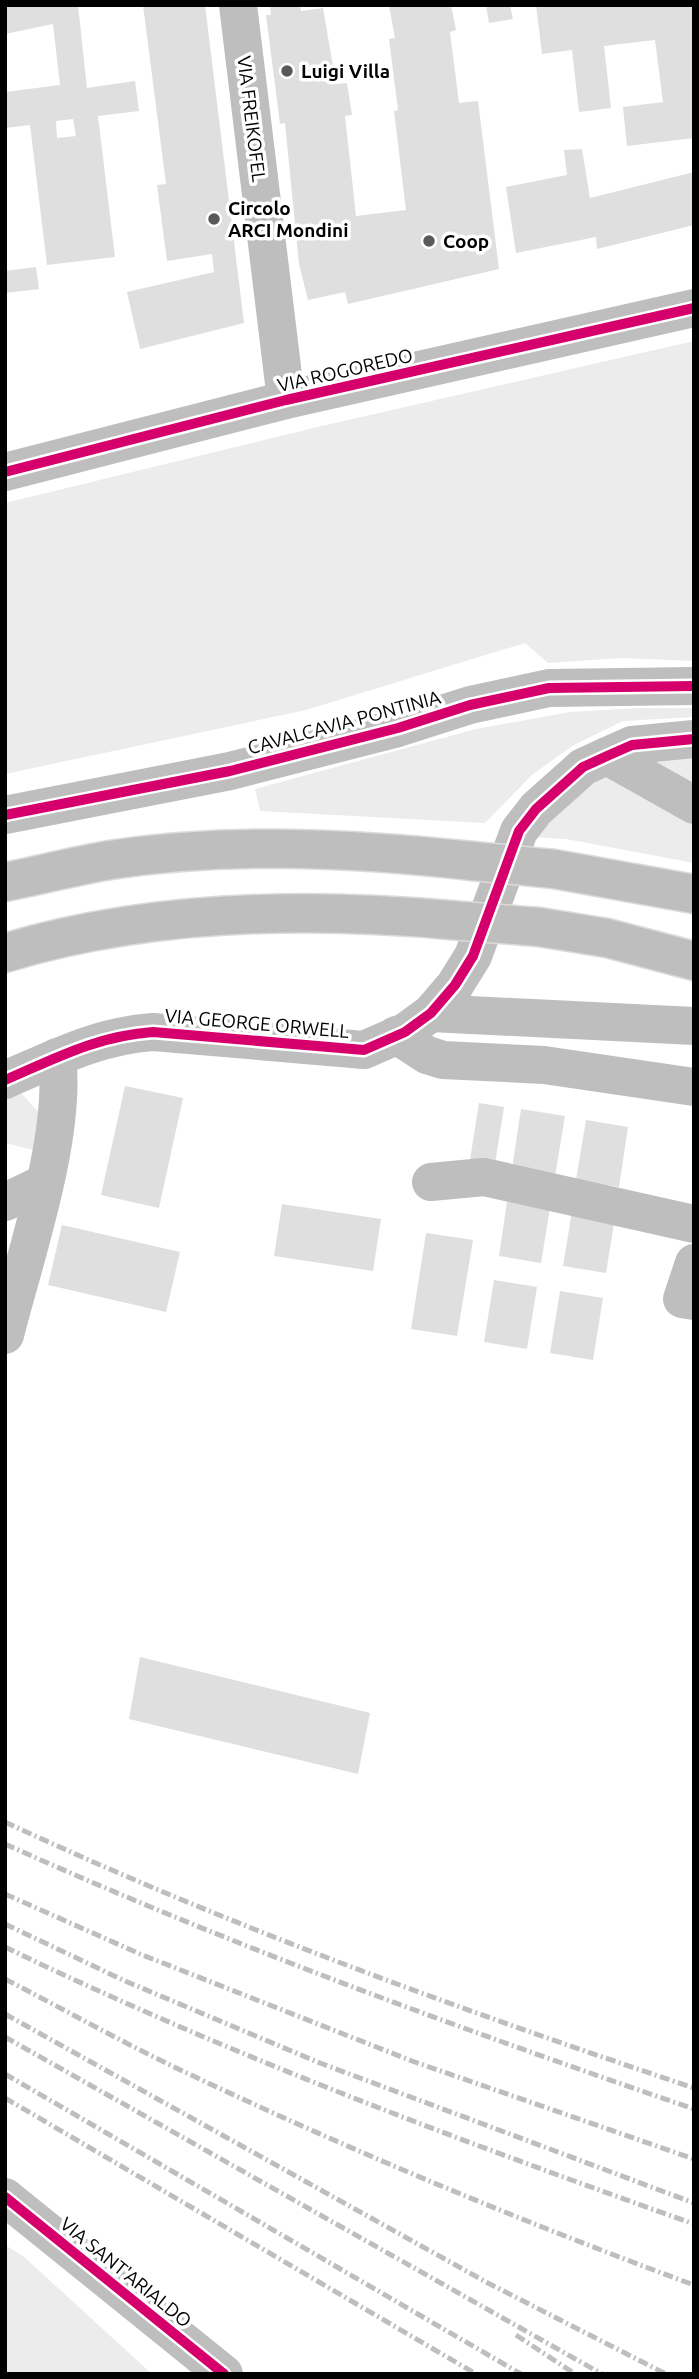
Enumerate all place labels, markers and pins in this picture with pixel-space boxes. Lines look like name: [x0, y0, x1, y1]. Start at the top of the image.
place label: Luigi Villa: [301, 60, 390, 82]
marker: Luigi Villa: [279, 63, 295, 79]
place label: Circolo ARCI Mondini: [228, 197, 348, 241]
marker: Circolo ARCI Mondini: [206, 211, 222, 227]
place label: Coop: [443, 230, 489, 252]
marker: Coop: [421, 233, 437, 249]

